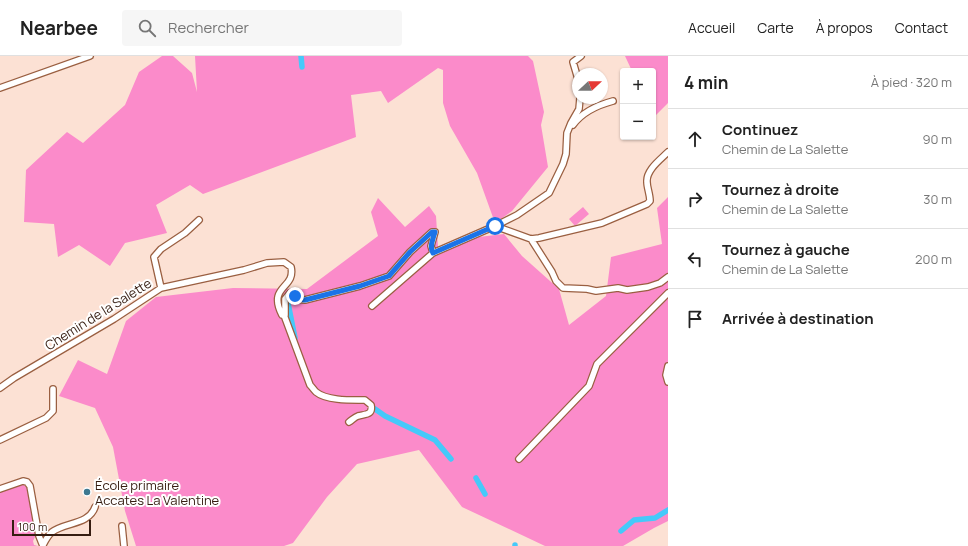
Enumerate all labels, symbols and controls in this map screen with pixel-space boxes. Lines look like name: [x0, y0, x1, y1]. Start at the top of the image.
search box: [122, 10, 402, 46]
text: Nearbee: [20, 15, 98, 41]
icon: search: [136, 17, 158, 39]
text: Rechercher: [168, 17, 249, 38]
text: Accueil: [688, 18, 735, 37]
text: Carte: [757, 18, 794, 37]
text: À propos: [816, 18, 873, 37]
text: Contact: [895, 18, 948, 37]
north arrow: [572, 68, 608, 104]
map controls: [620, 68, 656, 140]
button: +: [620, 68, 656, 104]
text: 4 min: [684, 71, 728, 94]
text: À pied · 320 m: [871, 73, 952, 91]
button: −: [620, 104, 656, 140]
text: Continuez: [722, 119, 798, 140]
icon: ahead: [684, 128, 706, 150]
text: 90 m: [922, 130, 952, 148]
text: Chemin de La Salette: [722, 140, 848, 158]
text: Tournez à droite: [722, 179, 839, 200]
icon: right: [684, 188, 706, 210]
text: 30 m: [923, 190, 952, 208]
text: Chemin de La Salette: [722, 200, 848, 218]
route start: [486, 217, 504, 235]
text: Tournez à gauche: [722, 239, 850, 260]
icon: left: [684, 248, 706, 270]
text: 200 m: [915, 250, 952, 268]
text: Chemin de La Salette: [722, 260, 848, 278]
street label: Chemin de la Salette: [41, 274, 155, 354]
route end: [286, 287, 304, 305]
icon: arrive: [684, 308, 706, 330]
text: Arrivée à destination: [722, 308, 874, 329]
place label: École primaire Accates La Valentine: [95, 476, 220, 509]
marker: École primaire Accates La Valentine: [82, 487, 92, 497]
scale bar: [12, 518, 91, 537]
text: 100 m: [18, 519, 47, 534]

